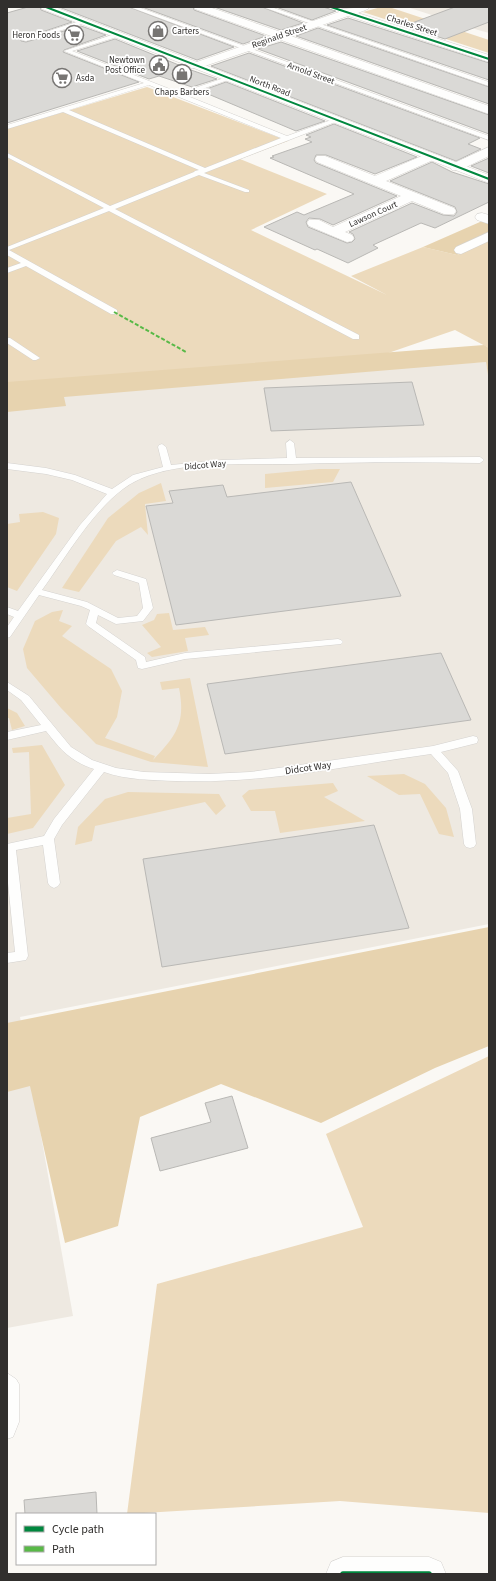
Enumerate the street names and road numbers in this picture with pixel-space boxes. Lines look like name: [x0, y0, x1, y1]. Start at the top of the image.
street label: Charles Street: [385, 11, 439, 40]
street label: Reginald Street: [250, 21, 308, 52]
street label: Arnold Street: [285, 59, 336, 88]
street label: North Road: [247, 73, 292, 100]
street label: Lawson Court: [347, 198, 400, 231]
street label: Didcot Way: [184, 457, 227, 474]
street label: Didcot Way: [284, 758, 332, 778]

